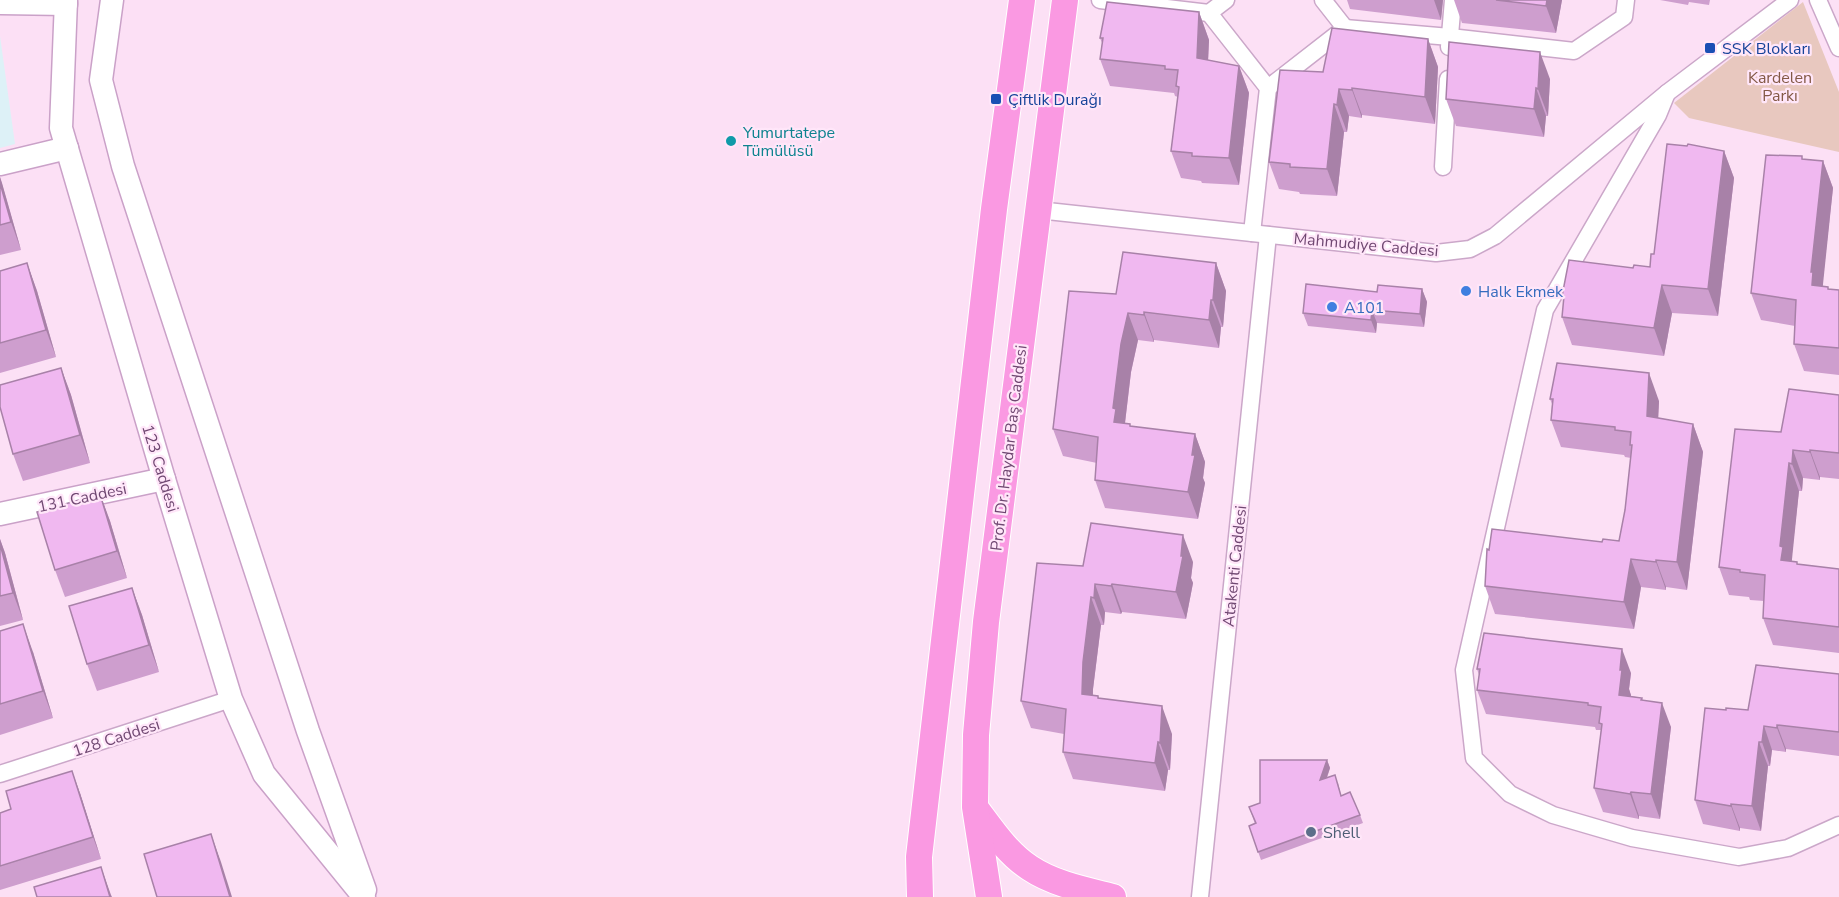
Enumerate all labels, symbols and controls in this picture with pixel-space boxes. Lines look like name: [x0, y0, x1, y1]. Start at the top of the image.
place label: SSK Blokları: [1722, 38, 1811, 60]
marker: SSK Blokları: [1703, 41, 1717, 55]
park label: Kardelen Parkı: [1748, 67, 1812, 107]
place label: Çiftlik Durağı: [1008, 89, 1102, 111]
marker: Çiftlik Durağı: [989, 92, 1003, 106]
place label: Yumurtatepe Tümülüsü: [742, 122, 835, 162]
marker: Yumurtatepe Tümülüsü: [724, 134, 738, 148]
street label: Mahmudiye Caddesi: [1293, 228, 1439, 262]
place label: Halk Ekmek: [1478, 281, 1564, 303]
marker: Halk Ekmek: [1459, 284, 1473, 298]
place label: A101: [1344, 297, 1384, 319]
marker: A101: [1325, 300, 1339, 314]
street label: Prof. Dr. Haydar Baş Caddesi: [985, 344, 1033, 552]
street label: 123 Caddesi: [136, 422, 184, 515]
street label: 131 Caddesi: [36, 478, 129, 518]
street label: Atakenti Caddesi: [1218, 504, 1252, 628]
street label: 128 Caddesi: [70, 714, 163, 762]
place label: Shell: [1323, 822, 1360, 844]
marker: Shell: [1304, 825, 1318, 839]

